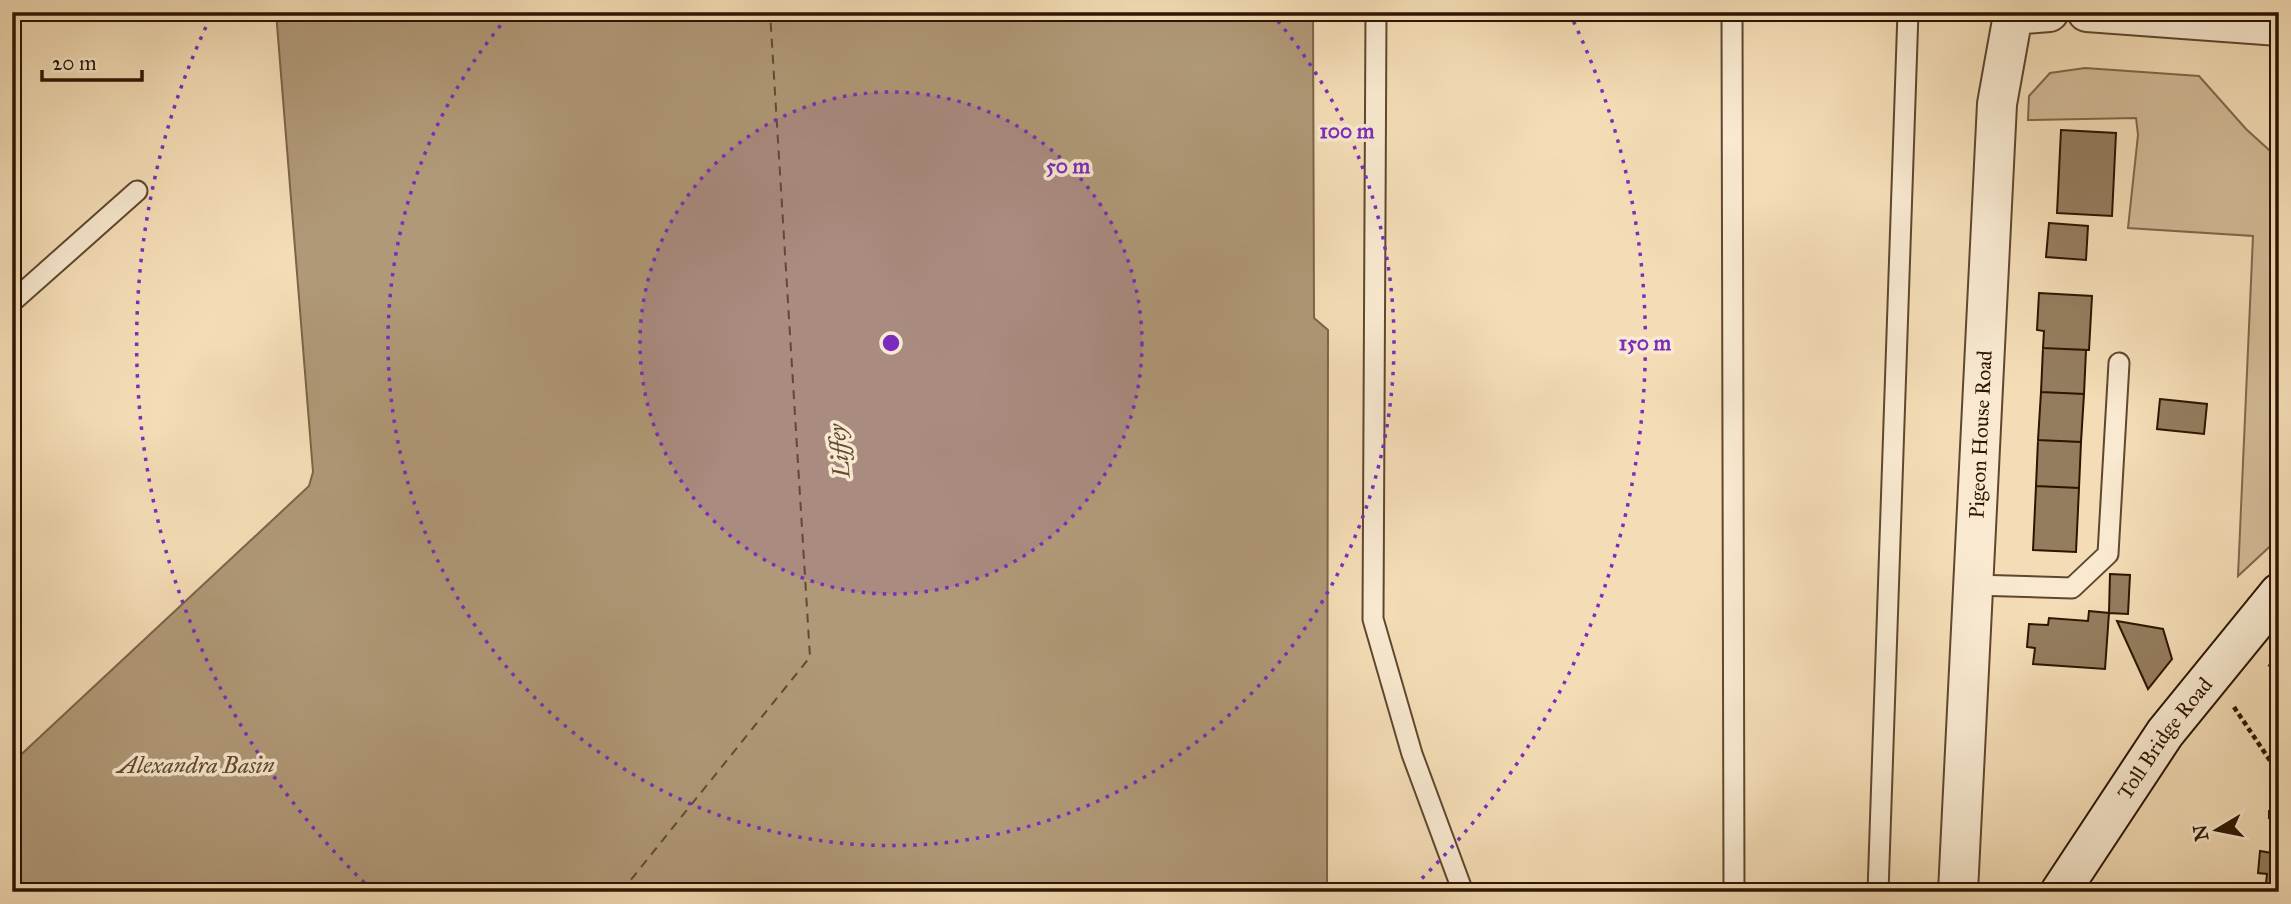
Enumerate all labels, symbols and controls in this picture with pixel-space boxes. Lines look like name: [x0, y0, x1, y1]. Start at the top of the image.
scale bar: [42, 38, 142, 82]
text: 20 m: [52, 50, 97, 76]
text: 100 m: [1320, 118, 1375, 144]
text: 50 m: [1046, 153, 1090, 179]
text: 150 m: [1619, 330, 1671, 356]
centre of rings: [879, 331, 903, 355]
street label: Pigeon House Road: [1963, 349, 1998, 519]
water label: Liffey: [822, 421, 858, 480]
street label: Toll Bridge Road: [2112, 672, 2218, 804]
water label: Alexandra Basin: [115, 751, 275, 779]
north arrow: [2182, 796, 2252, 866]
text: N: [2188, 823, 2213, 843]

